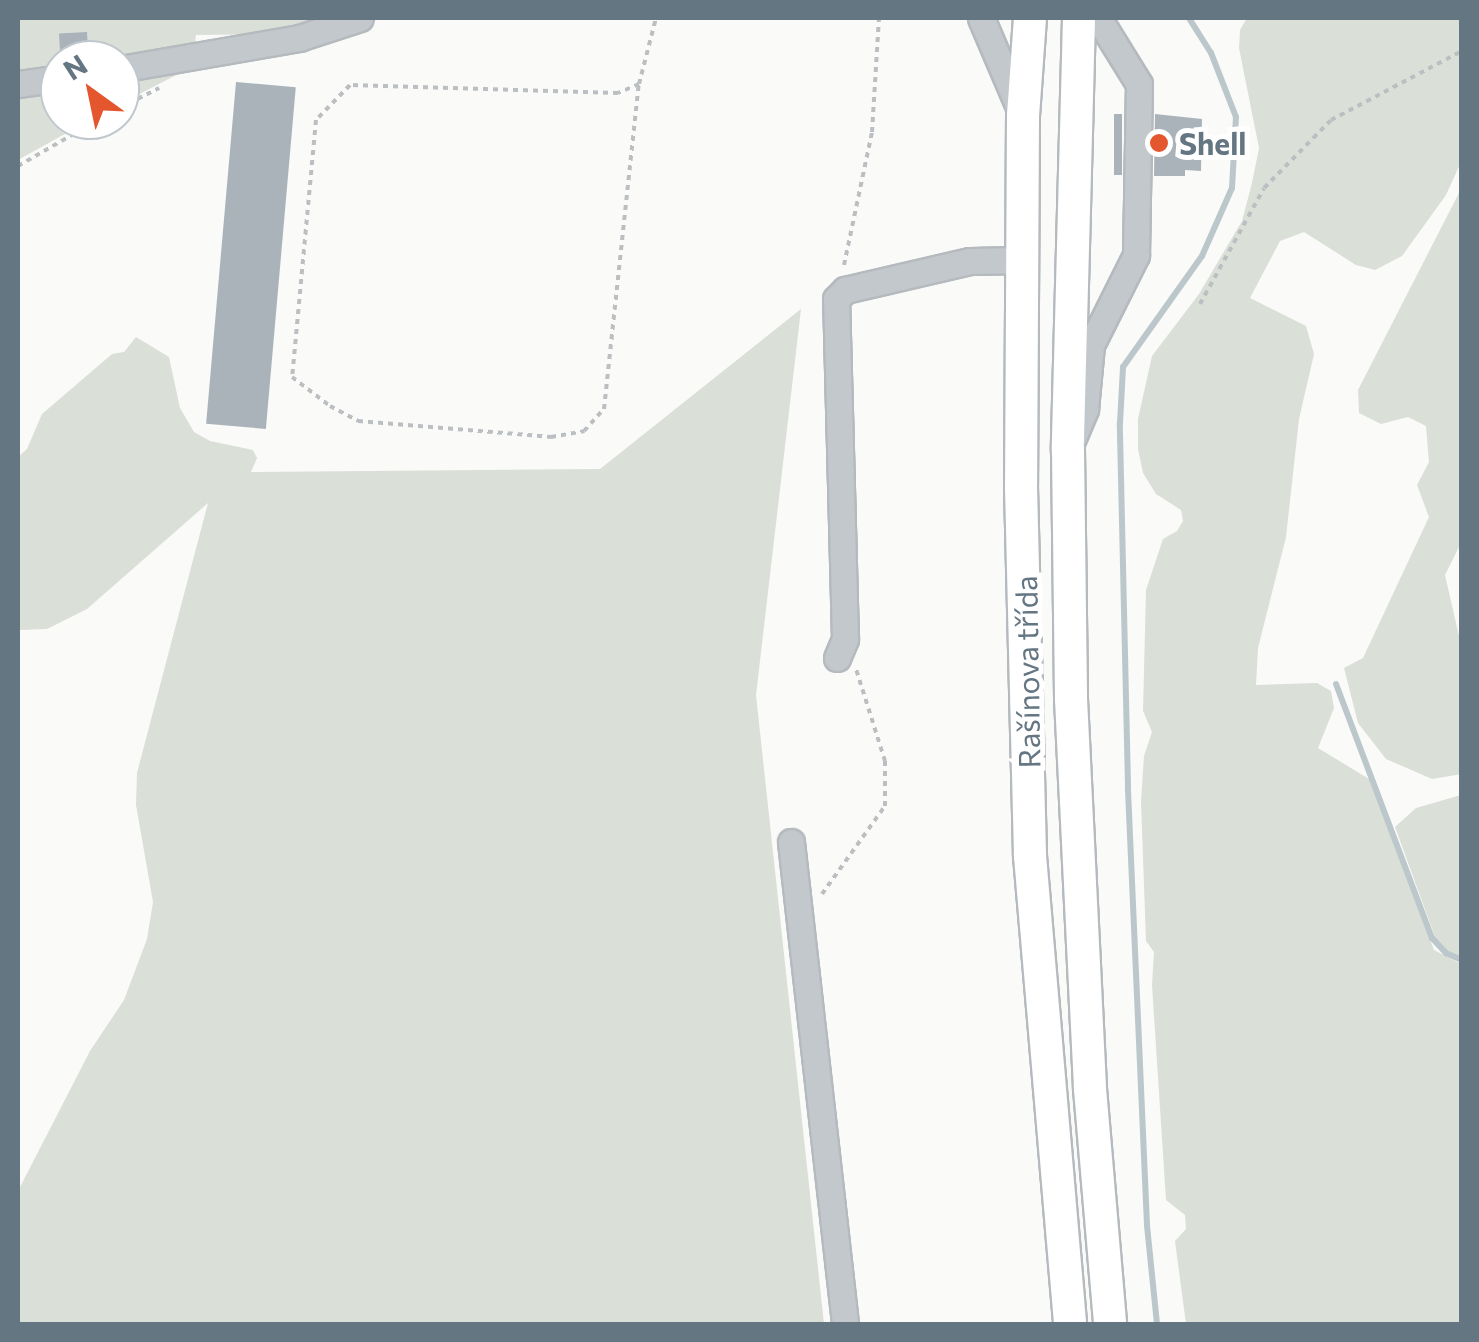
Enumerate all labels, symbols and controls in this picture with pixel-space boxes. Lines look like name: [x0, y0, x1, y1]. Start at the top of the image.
north arrow: [40, 40, 140, 140]
text: N: [57, 47, 93, 86]
place label: Shell: [1179, 125, 1247, 161]
marker: Shell: [1148, 132, 1170, 154]
street label: Rašínova třída: [1007, 575, 1047, 769]

